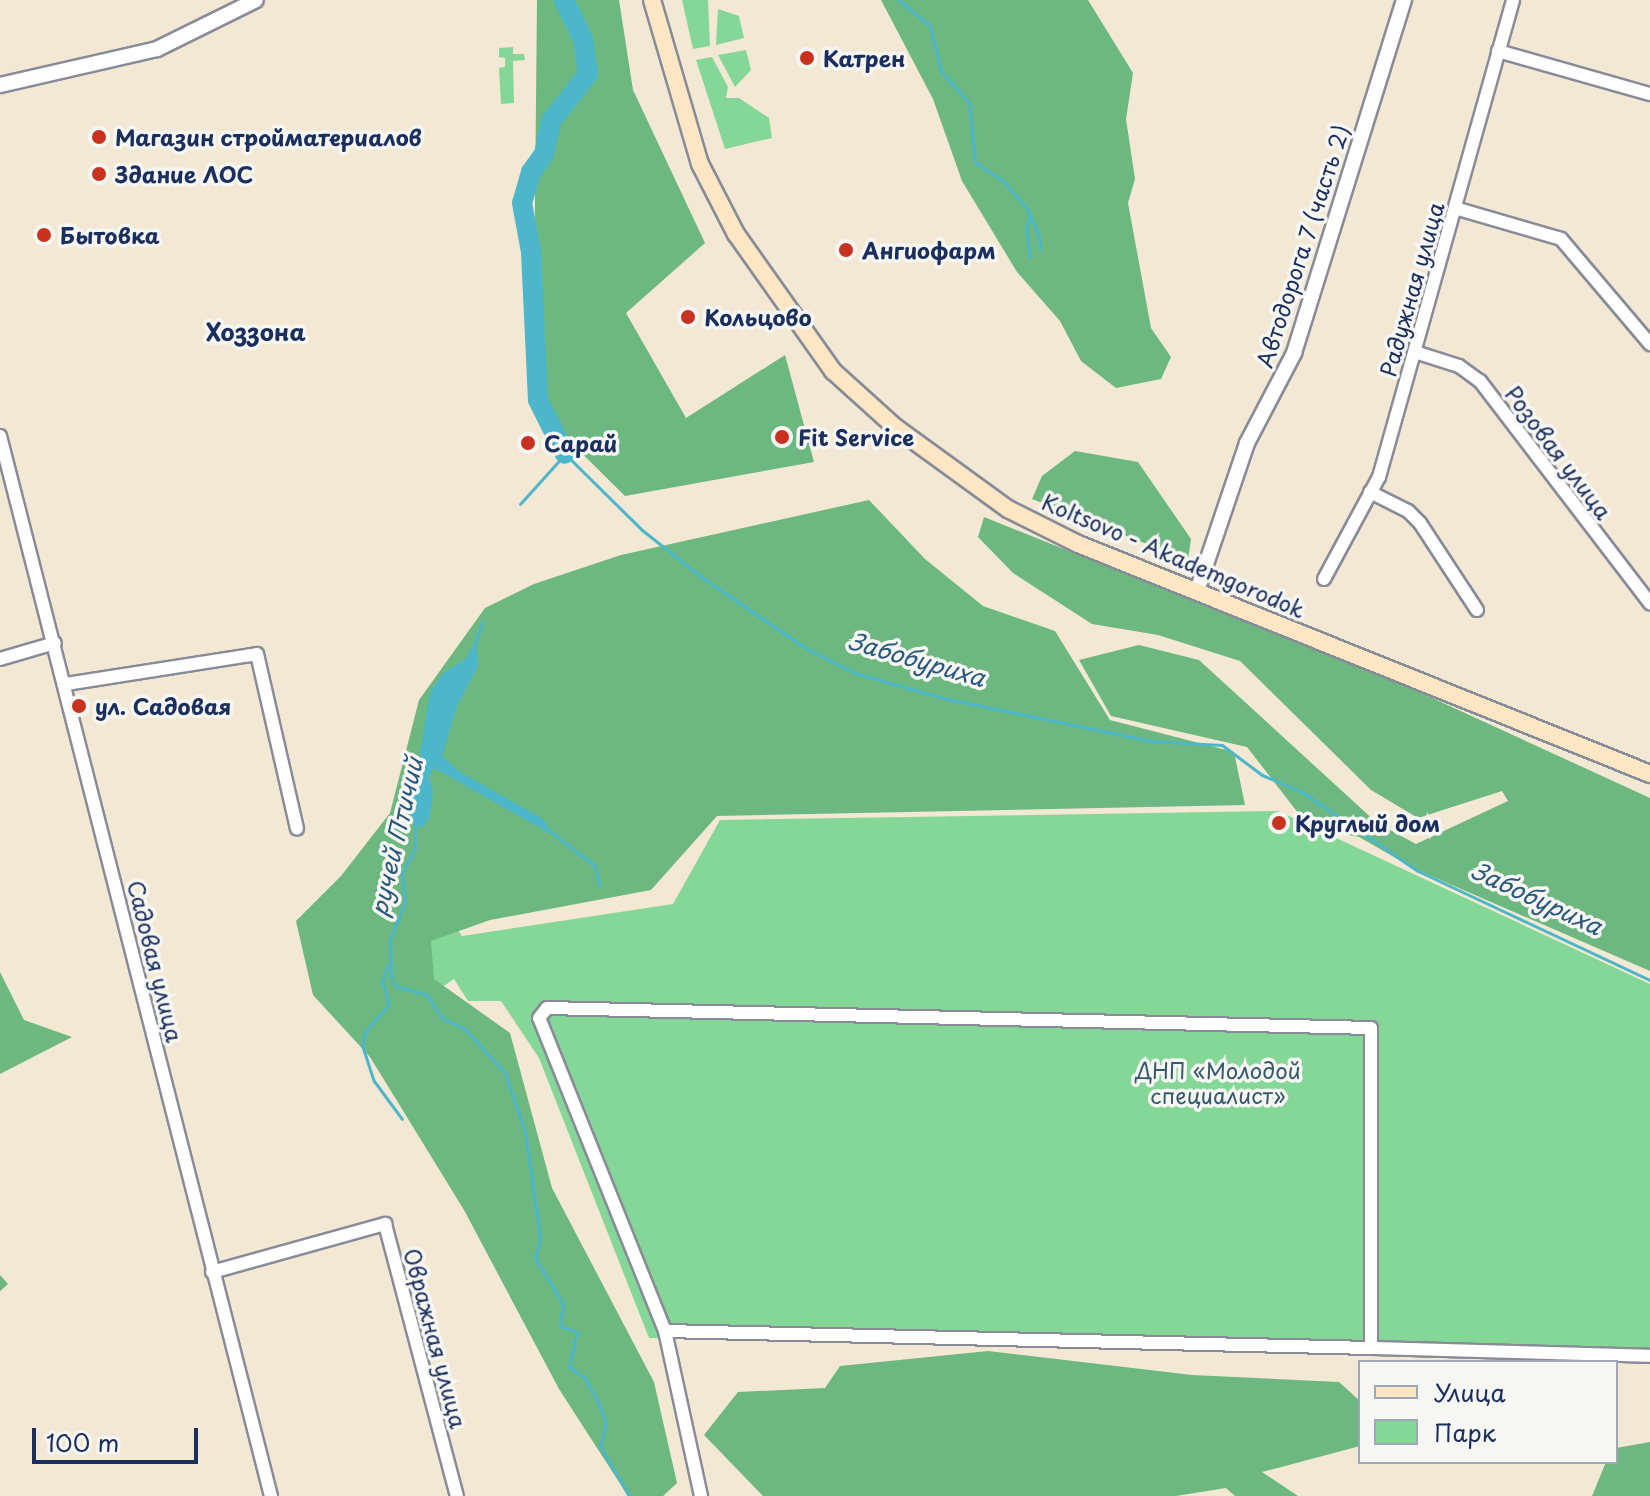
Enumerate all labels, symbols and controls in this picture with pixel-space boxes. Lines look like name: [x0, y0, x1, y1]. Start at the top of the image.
place label: Катрен: [823, 45, 905, 71]
marker: Катрен: [798, 49, 816, 67]
street label: Автодорога 7 (часть 2): [1250, 121, 1354, 371]
place label: Магазин стройматериалов: [115, 124, 422, 150]
marker: Магазин стройматериалов: [90, 128, 108, 146]
place label: Здание ЛОС: [115, 161, 254, 187]
marker: Здание ЛОС: [90, 165, 108, 183]
street label: Радужная улица: [1373, 198, 1449, 380]
place label: Бытовка: [60, 222, 160, 248]
marker: Бытовка: [35, 226, 53, 244]
place label: Ангиофарм: [862, 237, 996, 263]
marker: Ангиофарм: [837, 241, 855, 259]
place label: Кольцово: [704, 304, 812, 330]
marker: Кольцово: [679, 308, 697, 326]
district label: Хоззона: [206, 318, 306, 346]
street label: Розовая улица: [1500, 380, 1618, 524]
place label: Fit Service: [798, 424, 914, 450]
marker: Fit Service: [773, 428, 791, 446]
place label: Сарай: [544, 430, 617, 456]
marker: Сарай: [519, 434, 537, 452]
street label: Koltsovo - Akademgorodok: [1038, 487, 1310, 623]
water label: Забобуриха: [846, 626, 988, 692]
place label: ул. Садовая: [95, 693, 232, 719]
marker: ул. Садовая: [70, 697, 88, 715]
water label: ручей Птичий: [364, 755, 428, 919]
place label: Круглый дом: [1295, 810, 1441, 836]
marker: Круглый дом: [1270, 814, 1288, 832]
water label: Забобуриха: [1467, 855, 1607, 941]
street label: Садовая улица: [123, 877, 189, 1045]
park label: ДНП «Молодой специалист»: [1135, 1056, 1301, 1108]
street label: Овражная улица: [399, 1245, 473, 1431]
legend: [1358, 1360, 1618, 1464]
text: Улица: [1434, 1374, 1506, 1410]
scale bar: [36, 1412, 202, 1462]
text: Парк: [1434, 1414, 1496, 1450]
text: 100 m: [46, 1424, 119, 1460]

